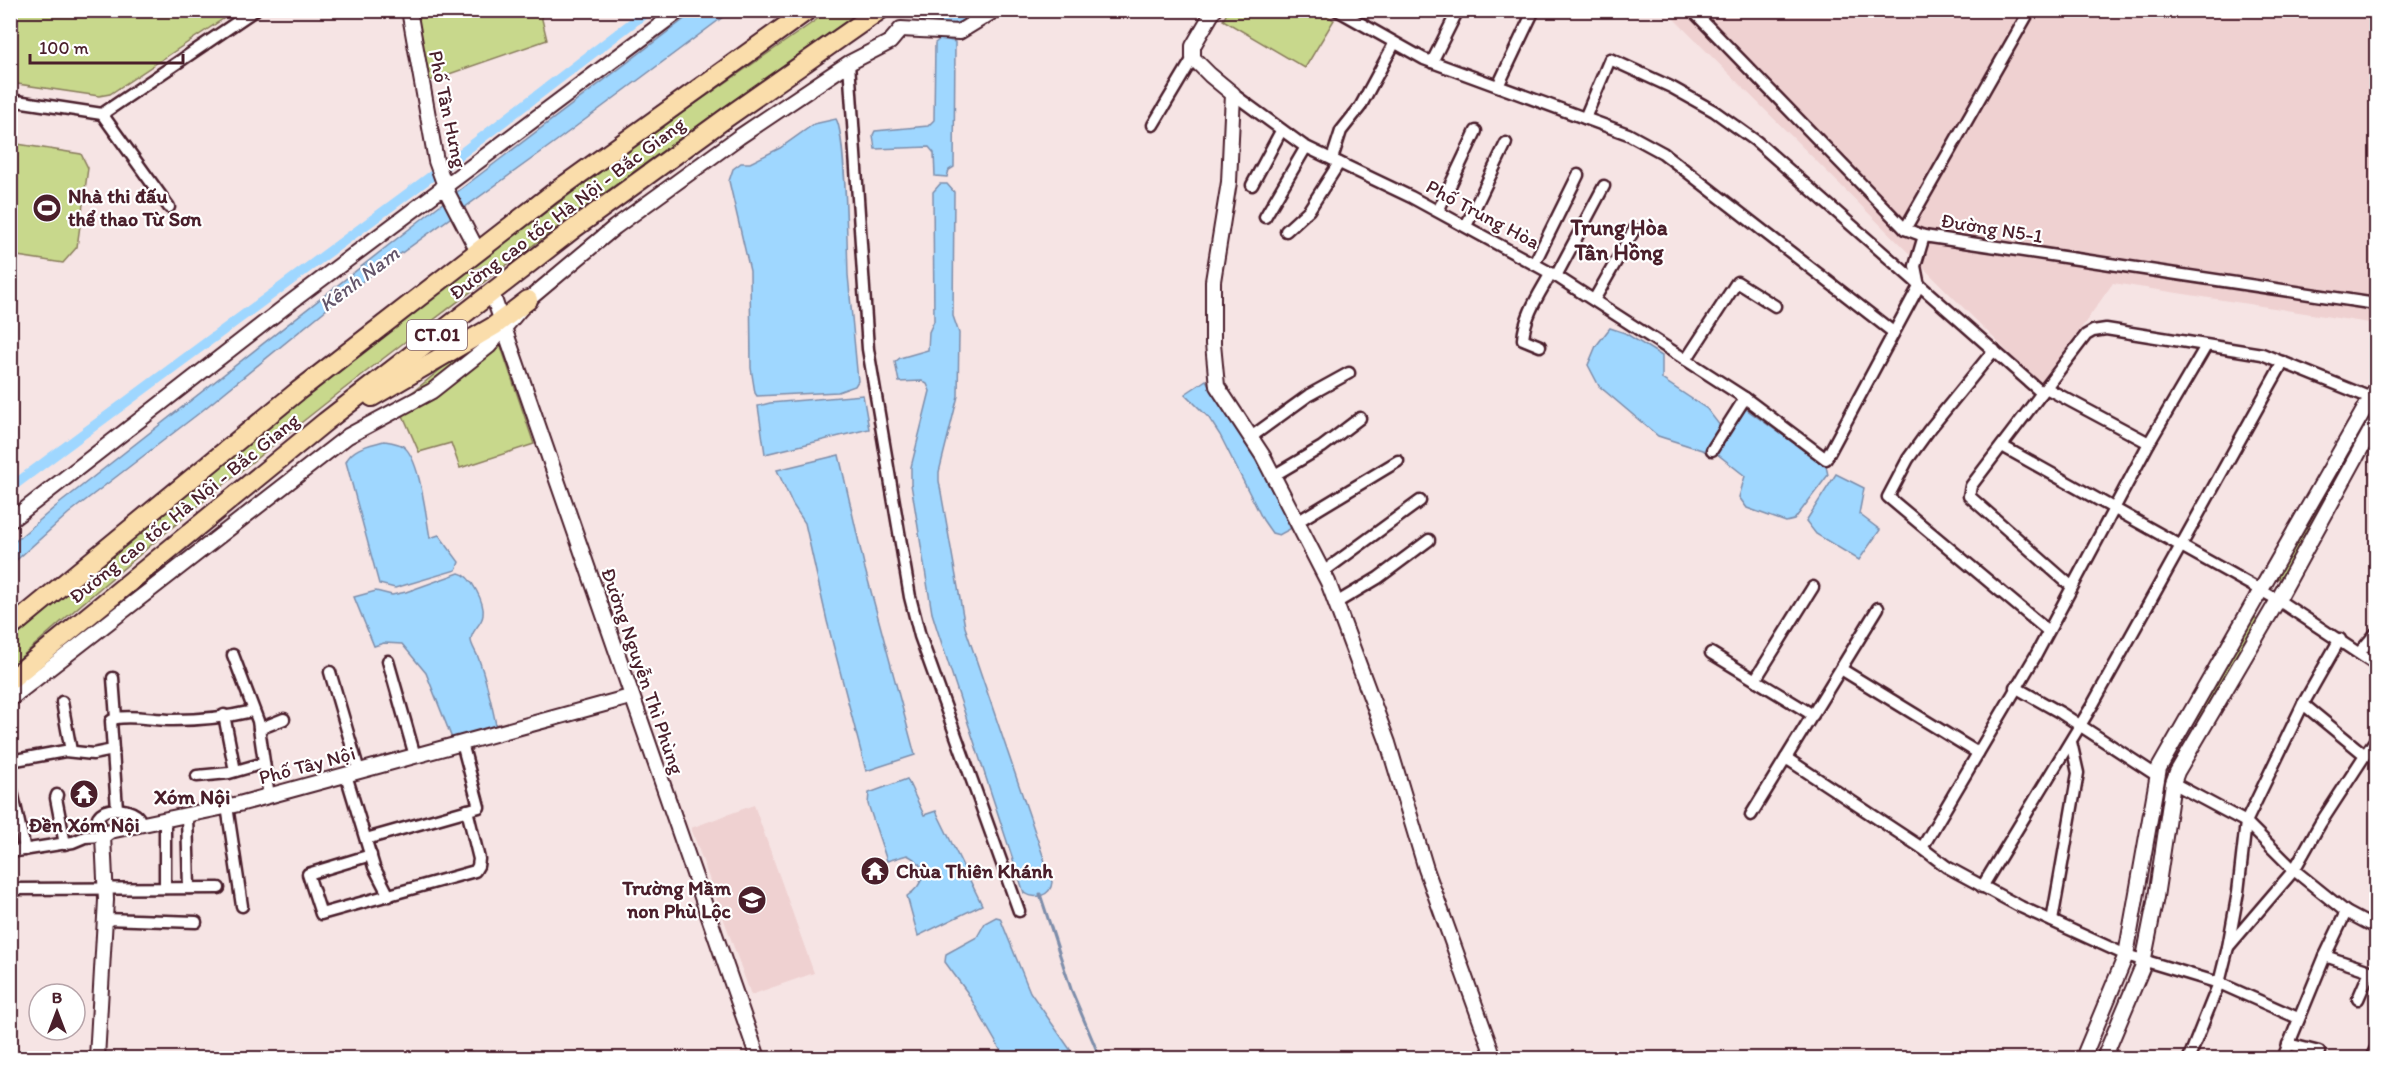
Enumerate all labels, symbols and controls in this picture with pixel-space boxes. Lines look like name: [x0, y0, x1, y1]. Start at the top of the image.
scale bar: [30, 27, 183, 65]
text: 100 m: [39, 37, 89, 59]
street label: Phố Tân Hưng: [424, 48, 472, 171]
street label: Đường cao tốc Hà Nội - Bắc Giang: [444, 111, 690, 305]
street label: Phố Trung Hòa: [1422, 174, 1544, 254]
place label: Nhà thi đấu thể thao Từ Sơn: [68, 184, 202, 231]
sports icon: Nhà thi đấu thể thao Từ Sơn: [31, 192, 63, 224]
street label: Đường N5-1: [1939, 208, 2045, 248]
district label: Trung Hòa Tân Hồng: [1570, 214, 1668, 266]
water label: Kênh Nam: [314, 240, 404, 317]
road number: CT.01: [407, 320, 467, 350]
street label: Đường cao tốc Hà Nội - Bắc Giang: [64, 407, 305, 608]
street label: Đường Nguyễn Thì Phùng: [596, 565, 690, 778]
street label: Phố Tây Nội: [256, 741, 358, 789]
temple icon: Đền Xóm Nội: [68, 778, 100, 810]
district label: Xóm Nội: [154, 784, 230, 809]
place label: Đền Xóm Nội: [28, 813, 140, 837]
temple icon: Chùa Thiên Khánh: [859, 855, 891, 887]
place label: Chùa Thiên Khánh: [896, 859, 1053, 883]
place label: Trường Mầm non Phù Lộc: [621, 876, 732, 923]
school or university icon: Trường Mầm non Phù Lộc: [736, 884, 768, 916]
north arrow: [27, 982, 87, 1042]
text: B: [52, 988, 63, 1007]

